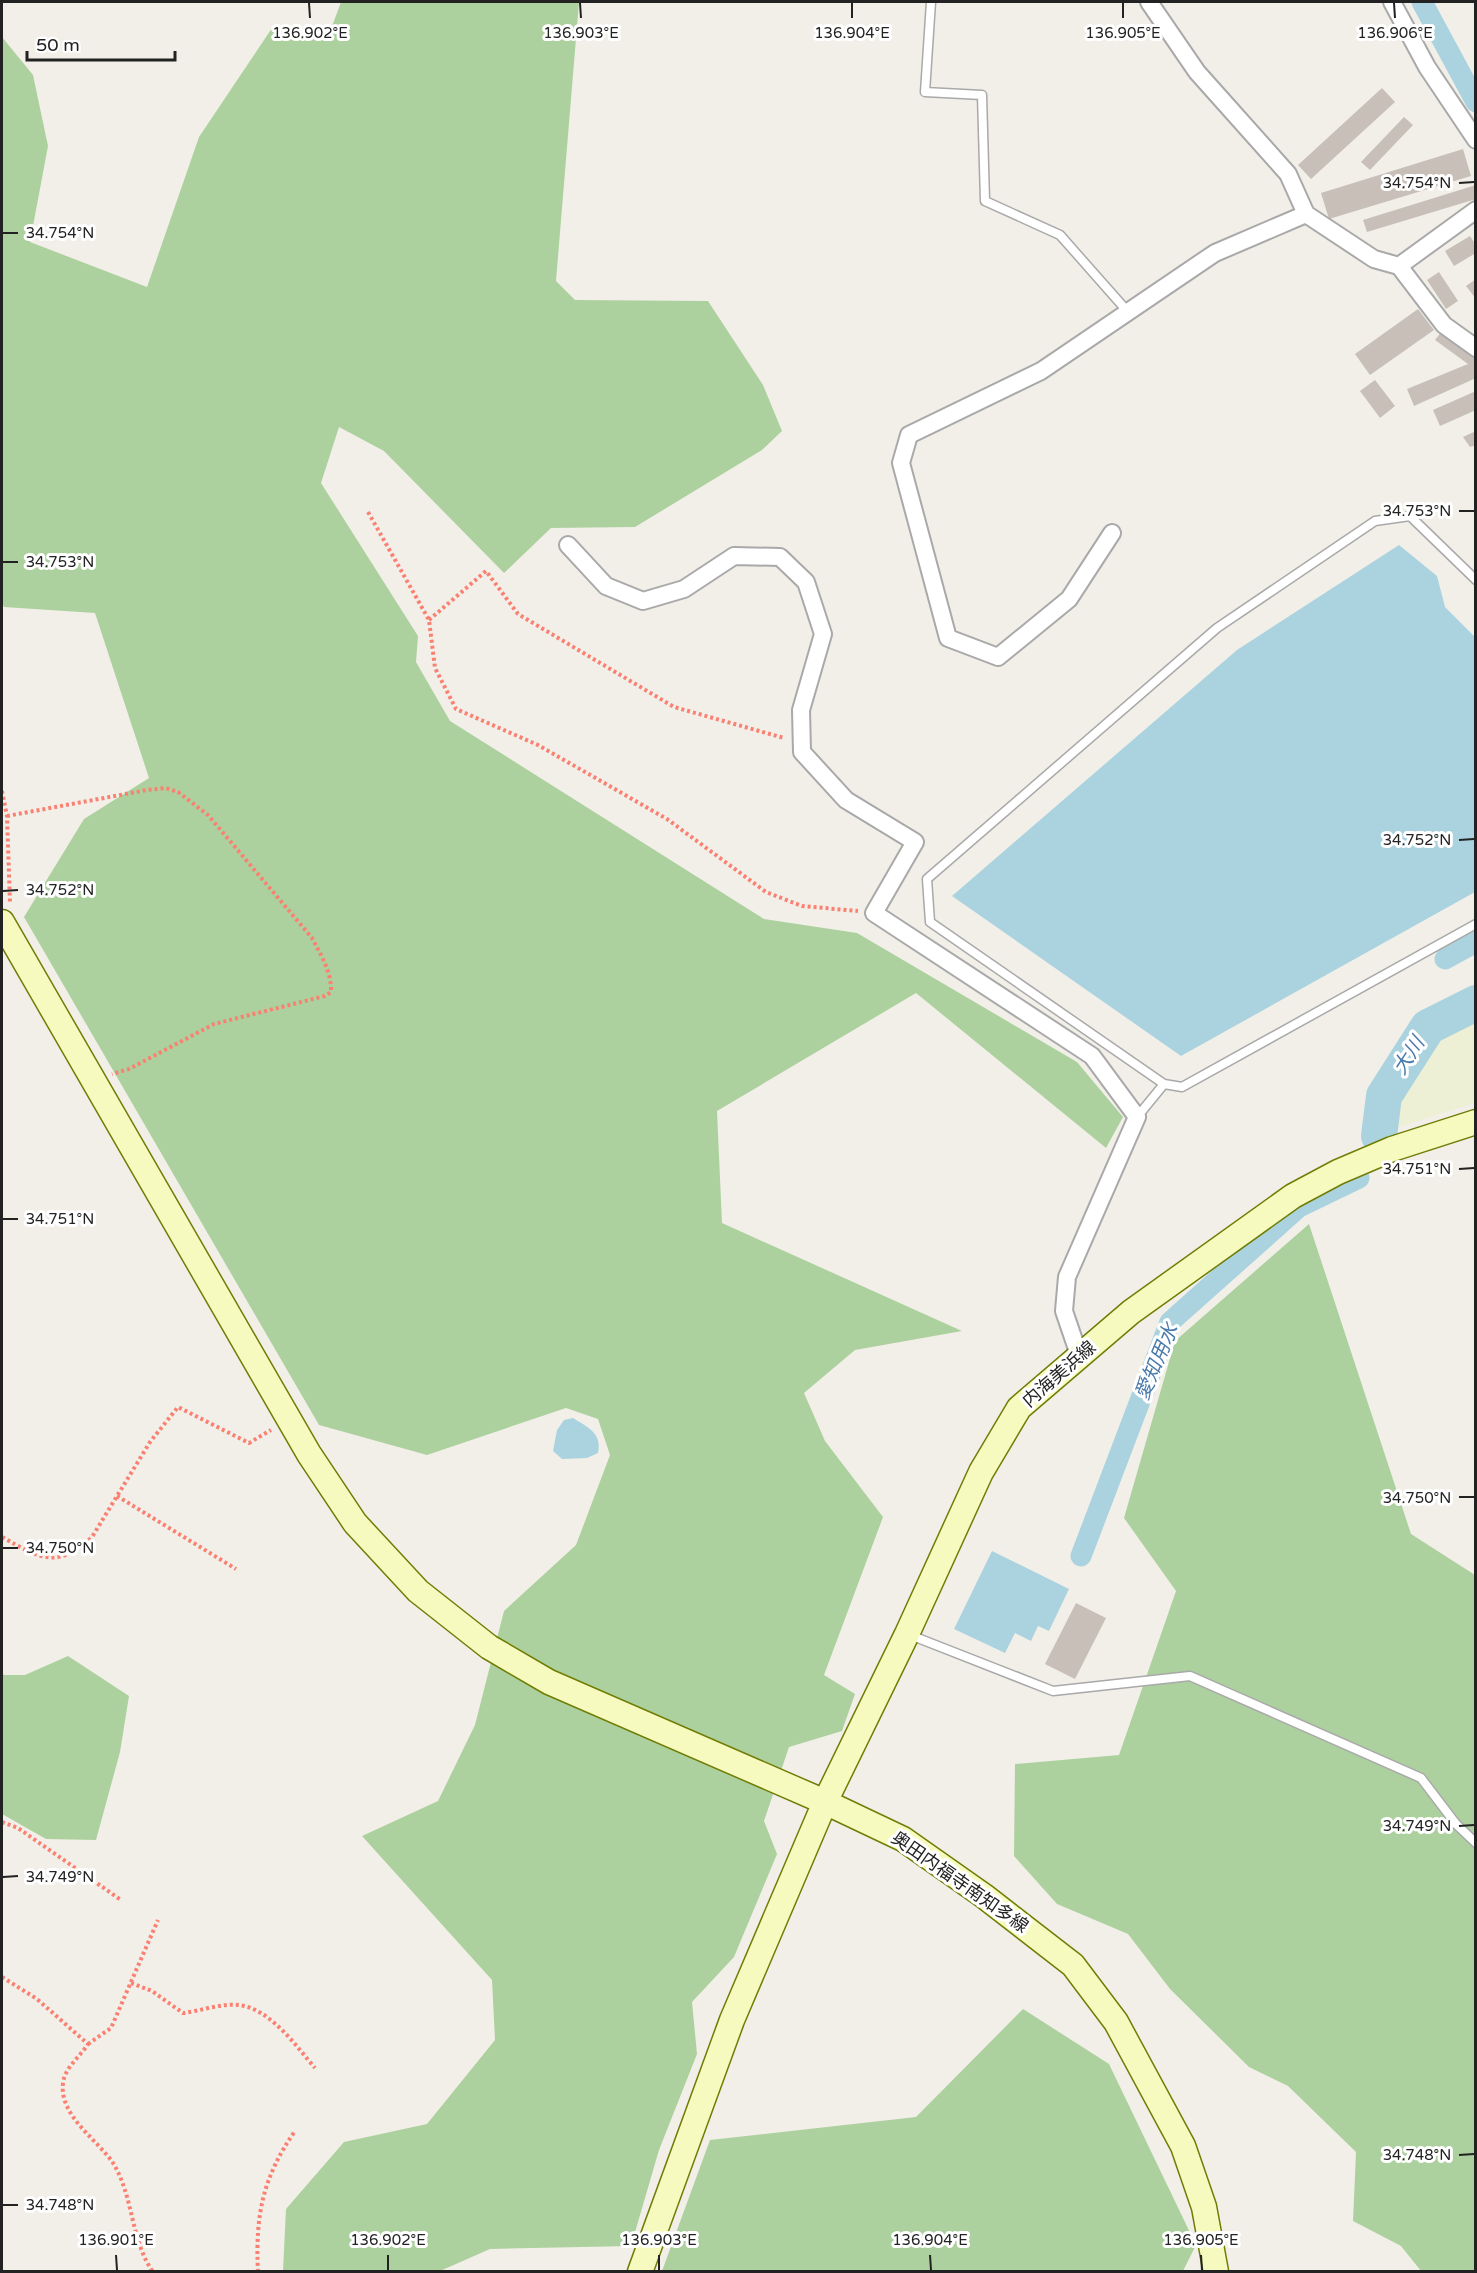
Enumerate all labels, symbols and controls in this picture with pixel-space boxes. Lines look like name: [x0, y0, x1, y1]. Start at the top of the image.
scale bar: [27, 24, 176, 62]
text: 136.902°E: [272, 24, 348, 42]
text: 136.903°E: [543, 24, 619, 42]
text: 136.904°E: [814, 24, 890, 42]
text: 136.905°E: [1085, 24, 1161, 42]
text: 136.906°E: [1357, 24, 1433, 42]
text: 50 m: [36, 34, 80, 56]
text: 34.754°N: [1383, 174, 1451, 192]
text: 34.754°N: [26, 224, 94, 242]
text: 34.753°N: [1383, 502, 1451, 520]
text: 34.753°N: [26, 553, 94, 571]
text: 34.752°N: [1383, 831, 1451, 849]
text: 34.752°N: [26, 881, 94, 899]
water label: 大川: [1388, 1031, 1431, 1079]
text: 34.751°N: [1383, 1160, 1451, 1178]
text: 34.751°N: [26, 1210, 94, 1228]
water label: 愛知用水: [1130, 1319, 1184, 1404]
street label: 内海美浜線: [1018, 1336, 1100, 1412]
text: 34.750°N: [1383, 1489, 1451, 1507]
text: 34.750°N: [26, 1539, 94, 1557]
text: 34.749°N: [1383, 1817, 1451, 1835]
street label: 奥田内福寺南知多線: [887, 1827, 1033, 1937]
text: 34.749°N: [26, 1868, 94, 1886]
text: 34.748°N: [1383, 2146, 1451, 2164]
text: 34.748°N: [26, 2196, 94, 2214]
text: 136.901°E: [78, 2231, 154, 2249]
text: 136.902°E: [350, 2231, 426, 2249]
text: 136.903°E: [621, 2231, 697, 2249]
text: 136.904°E: [892, 2231, 968, 2249]
text: 136.905°E: [1163, 2231, 1239, 2249]

